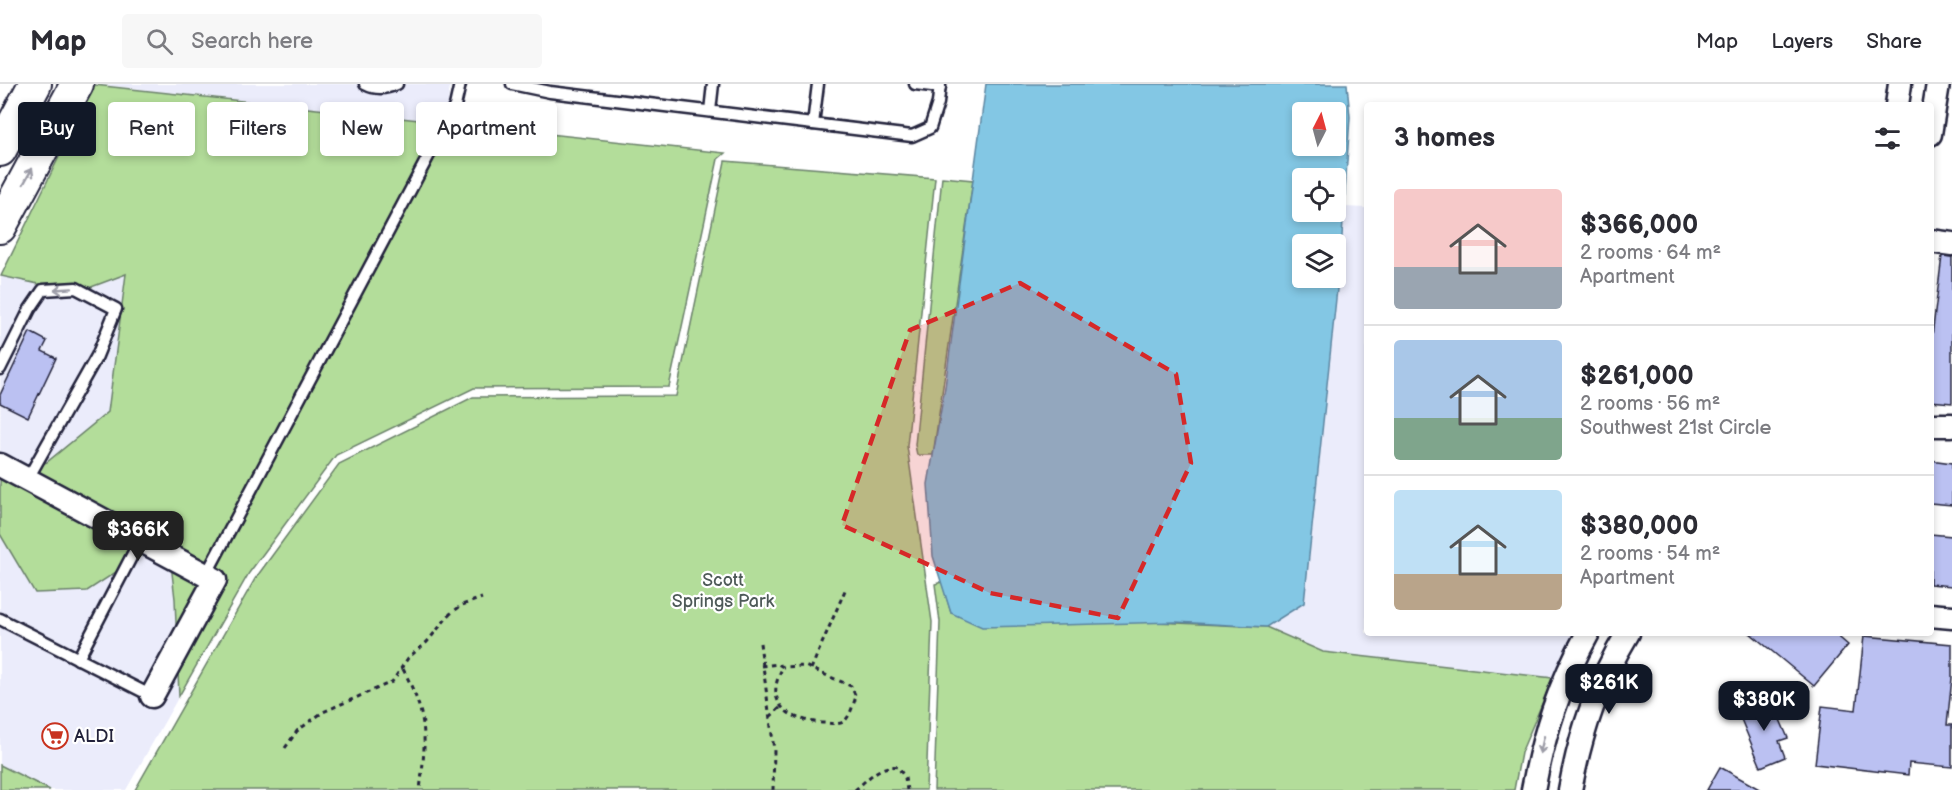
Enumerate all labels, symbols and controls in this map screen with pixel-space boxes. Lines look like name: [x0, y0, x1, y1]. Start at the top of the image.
search box: [122, 14, 542, 68]
text: Map: [30, 25, 86, 58]
icon: search: [143, 25, 176, 58]
text: Search here: [191, 28, 313, 55]
text: Map: [1696, 29, 1738, 54]
text: Layers: [1771, 29, 1833, 54]
text: Share: [1866, 29, 1922, 54]
chip: Buy: [18, 102, 96, 156]
chip: Rent: [108, 102, 195, 156]
chip: Filters: [207, 102, 308, 156]
chip: New: [320, 102, 404, 156]
chip: Apartment: [416, 102, 557, 156]
north arrow: [1292, 102, 1346, 156]
map controls: [1292, 102, 1346, 288]
icon: filters: [1871, 122, 1904, 155]
text: 3 homes: [1394, 123, 1495, 154]
one-way arrow: [23, 167, 34, 185]
button: locate: [1292, 168, 1346, 222]
text: $366,000: [1580, 210, 1698, 241]
icon: home: [1442, 213, 1514, 285]
button: layers: [1292, 234, 1346, 288]
text: 2 rooms · 64 m²: [1580, 241, 1721, 265]
text: Apartment: [1580, 265, 1675, 289]
one-way arrow: [53, 284, 73, 295]
text: $261,000: [1580, 361, 1694, 392]
icon: home: [1442, 364, 1514, 436]
text: 2 rooms · 56 m²: [1580, 392, 1720, 416]
text: Southwest 21st Circle: [1580, 416, 1771, 440]
pin: $366K: [96, 511, 180, 562]
text: $380,000: [1580, 511, 1699, 542]
icon: home: [1442, 514, 1514, 586]
text: $366K: [107, 518, 169, 542]
text: 2 rooms · 54 m²: [1580, 542, 1720, 566]
text: Apartment: [1580, 566, 1675, 590]
park label: Scott Springs Park: [672, 570, 774, 612]
pin: $261K: [1567, 664, 1651, 715]
text: $261K: [1579, 671, 1639, 695]
pin: $380K: [1722, 681, 1806, 732]
text: $380K: [1733, 688, 1795, 712]
supermarket icon: ALDI: [40, 721, 70, 751]
place label: ALDI: [74, 726, 114, 747]
one-way arrow: [1536, 735, 1547, 754]

